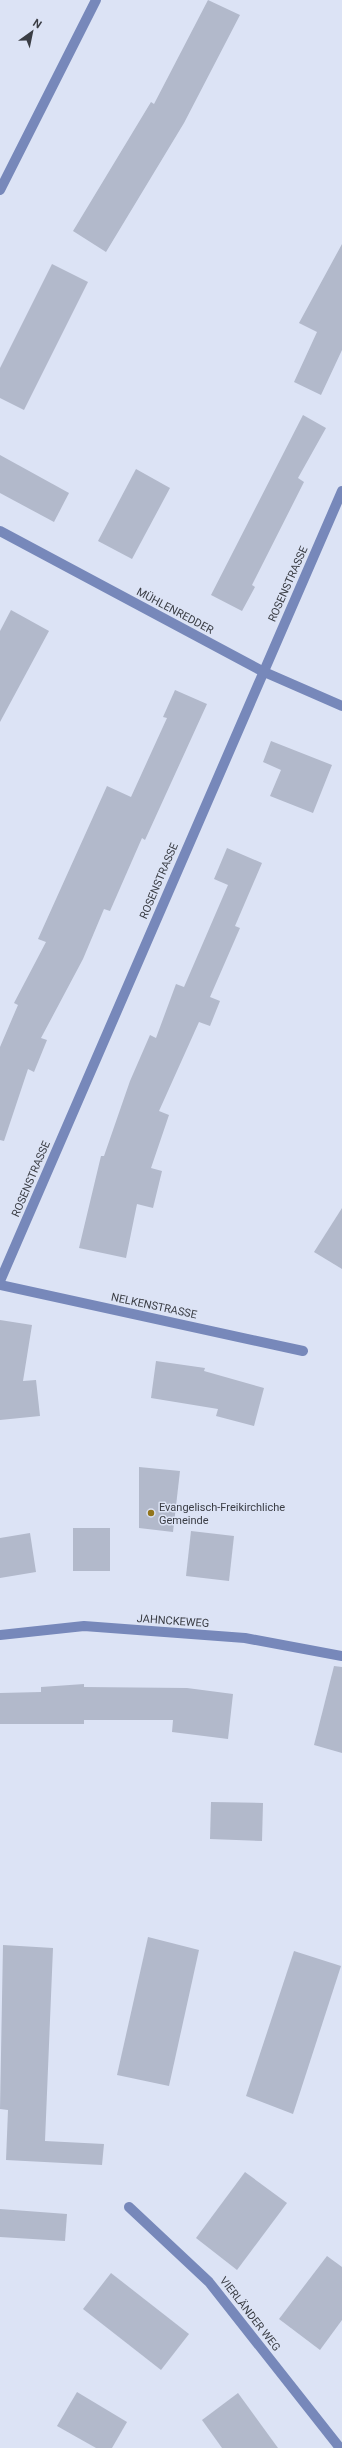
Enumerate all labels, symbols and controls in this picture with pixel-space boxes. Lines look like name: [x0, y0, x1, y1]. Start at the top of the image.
north arrow: [12, 12, 52, 52]
text: N: [30, 16, 44, 32]
street label: ROSENSTRASSE: [266, 544, 310, 624]
street label: MÜHLENREDDER: [134, 585, 216, 637]
street label: ROSENSTRASSE: [137, 841, 181, 921]
street label: ROSENSTRASSE: [9, 1139, 53, 1219]
street label: NELKENSTRASSE: [110, 1291, 198, 1321]
place label: Evangelisch-Freikirchliche Gemeinde: [159, 1501, 285, 1527]
marker: Evangelisch-Freikirchliche Gemeinde: [146, 1508, 156, 1518]
street label: JAHNCKEWEG: [136, 1612, 210, 1630]
street label: VIERLÄNDER WEG: [217, 2274, 283, 2354]

